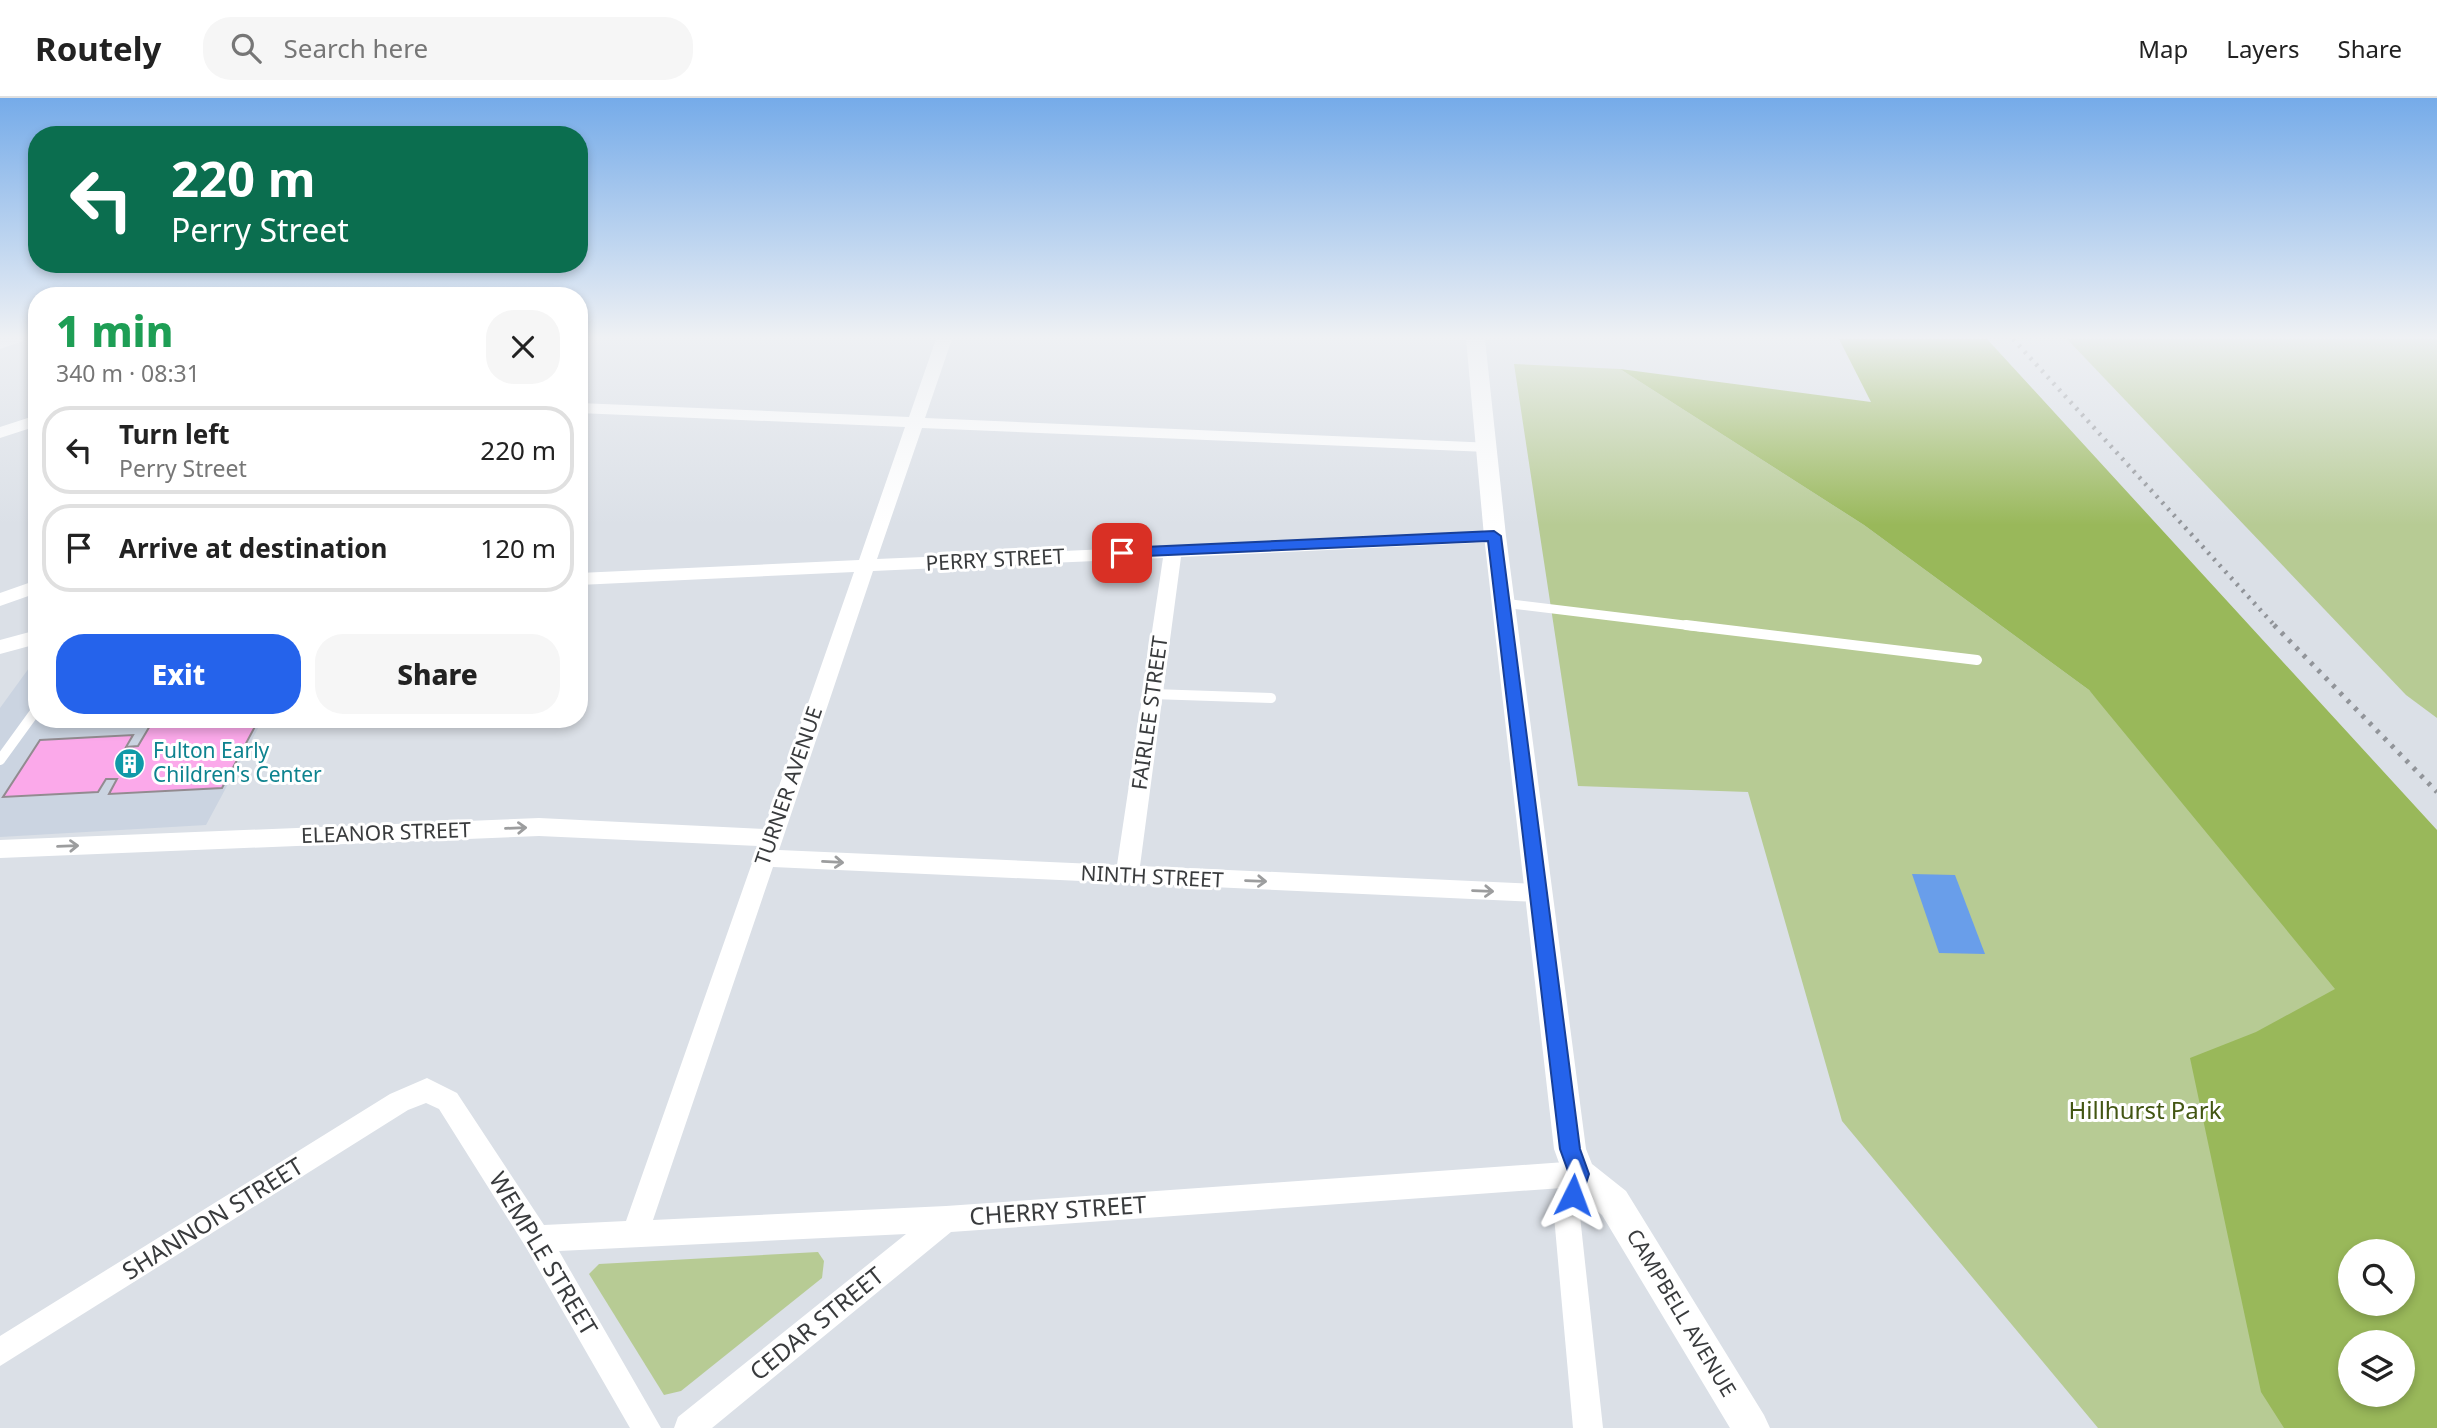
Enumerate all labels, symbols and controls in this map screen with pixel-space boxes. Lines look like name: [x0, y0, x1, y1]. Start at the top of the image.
search box: [203, 17, 693, 80]
text: Routely: [35, 26, 161, 71]
icon: search: [227, 29, 265, 67]
text: Search here: [283, 30, 428, 66]
text: Map: [2138, 32, 2188, 65]
text: Layers: [2226, 32, 2300, 65]
text: Share: [2338, 32, 2402, 65]
text: 220 m: [171, 145, 316, 211]
icon: left: [56, 154, 147, 245]
text: Perry Street: [171, 208, 349, 251]
text: 1 min: [56, 302, 173, 359]
button: close: [486, 310, 560, 384]
text: 340 m · 08:31: [56, 357, 200, 389]
text: Turn left: [119, 416, 230, 452]
icon: left: [60, 431, 98, 469]
text: 220 m: [480, 432, 556, 468]
text: Perry Street: [119, 452, 247, 484]
pin: [1092, 523, 1152, 583]
icon: arrive: [60, 529, 98, 567]
text: Arrive at destination: [119, 530, 388, 566]
text: 120 m: [480, 530, 556, 566]
icon: arrive: [1103, 534, 1141, 572]
street label: PERRY STREET: [925, 541, 1065, 577]
button: Exit: [56, 634, 301, 714]
button: Share: [315, 634, 560, 714]
street label: FAIRLEE STREET: [1124, 634, 1174, 792]
street label: TURNER AVENUE: [748, 703, 828, 869]
place label: Fulton Early Children's Center: [153, 736, 322, 788]
building icon: Fulton Early Children's Center: [113, 746, 147, 780]
street label: ELEANOR STREET: [301, 815, 472, 849]
one-way arrow: [504, 821, 527, 834]
one-way arrow: [56, 840, 79, 853]
one-way arrow: [821, 855, 844, 868]
street label: NINTH STREET: [1080, 858, 1225, 894]
one-way arrow: [1244, 875, 1267, 888]
one-way arrow: [1471, 884, 1494, 897]
park label: Hillhurst Park: [2068, 1093, 2222, 1126]
street label: SHANNON STREET: [115, 1148, 309, 1287]
position arrow: [1536, 1158, 1610, 1232]
street label: WEMPLE STREET: [482, 1165, 607, 1342]
street label: CHERRY STREET: [968, 1187, 1148, 1232]
street label: CAMPBELL AVENUE: [1621, 1223, 1743, 1402]
map controls: [2338, 1239, 2415, 1407]
button: search: [2338, 1239, 2415, 1316]
street label: CEDAR STREET: [742, 1258, 890, 1387]
button: layers: [2338, 1330, 2415, 1407]

